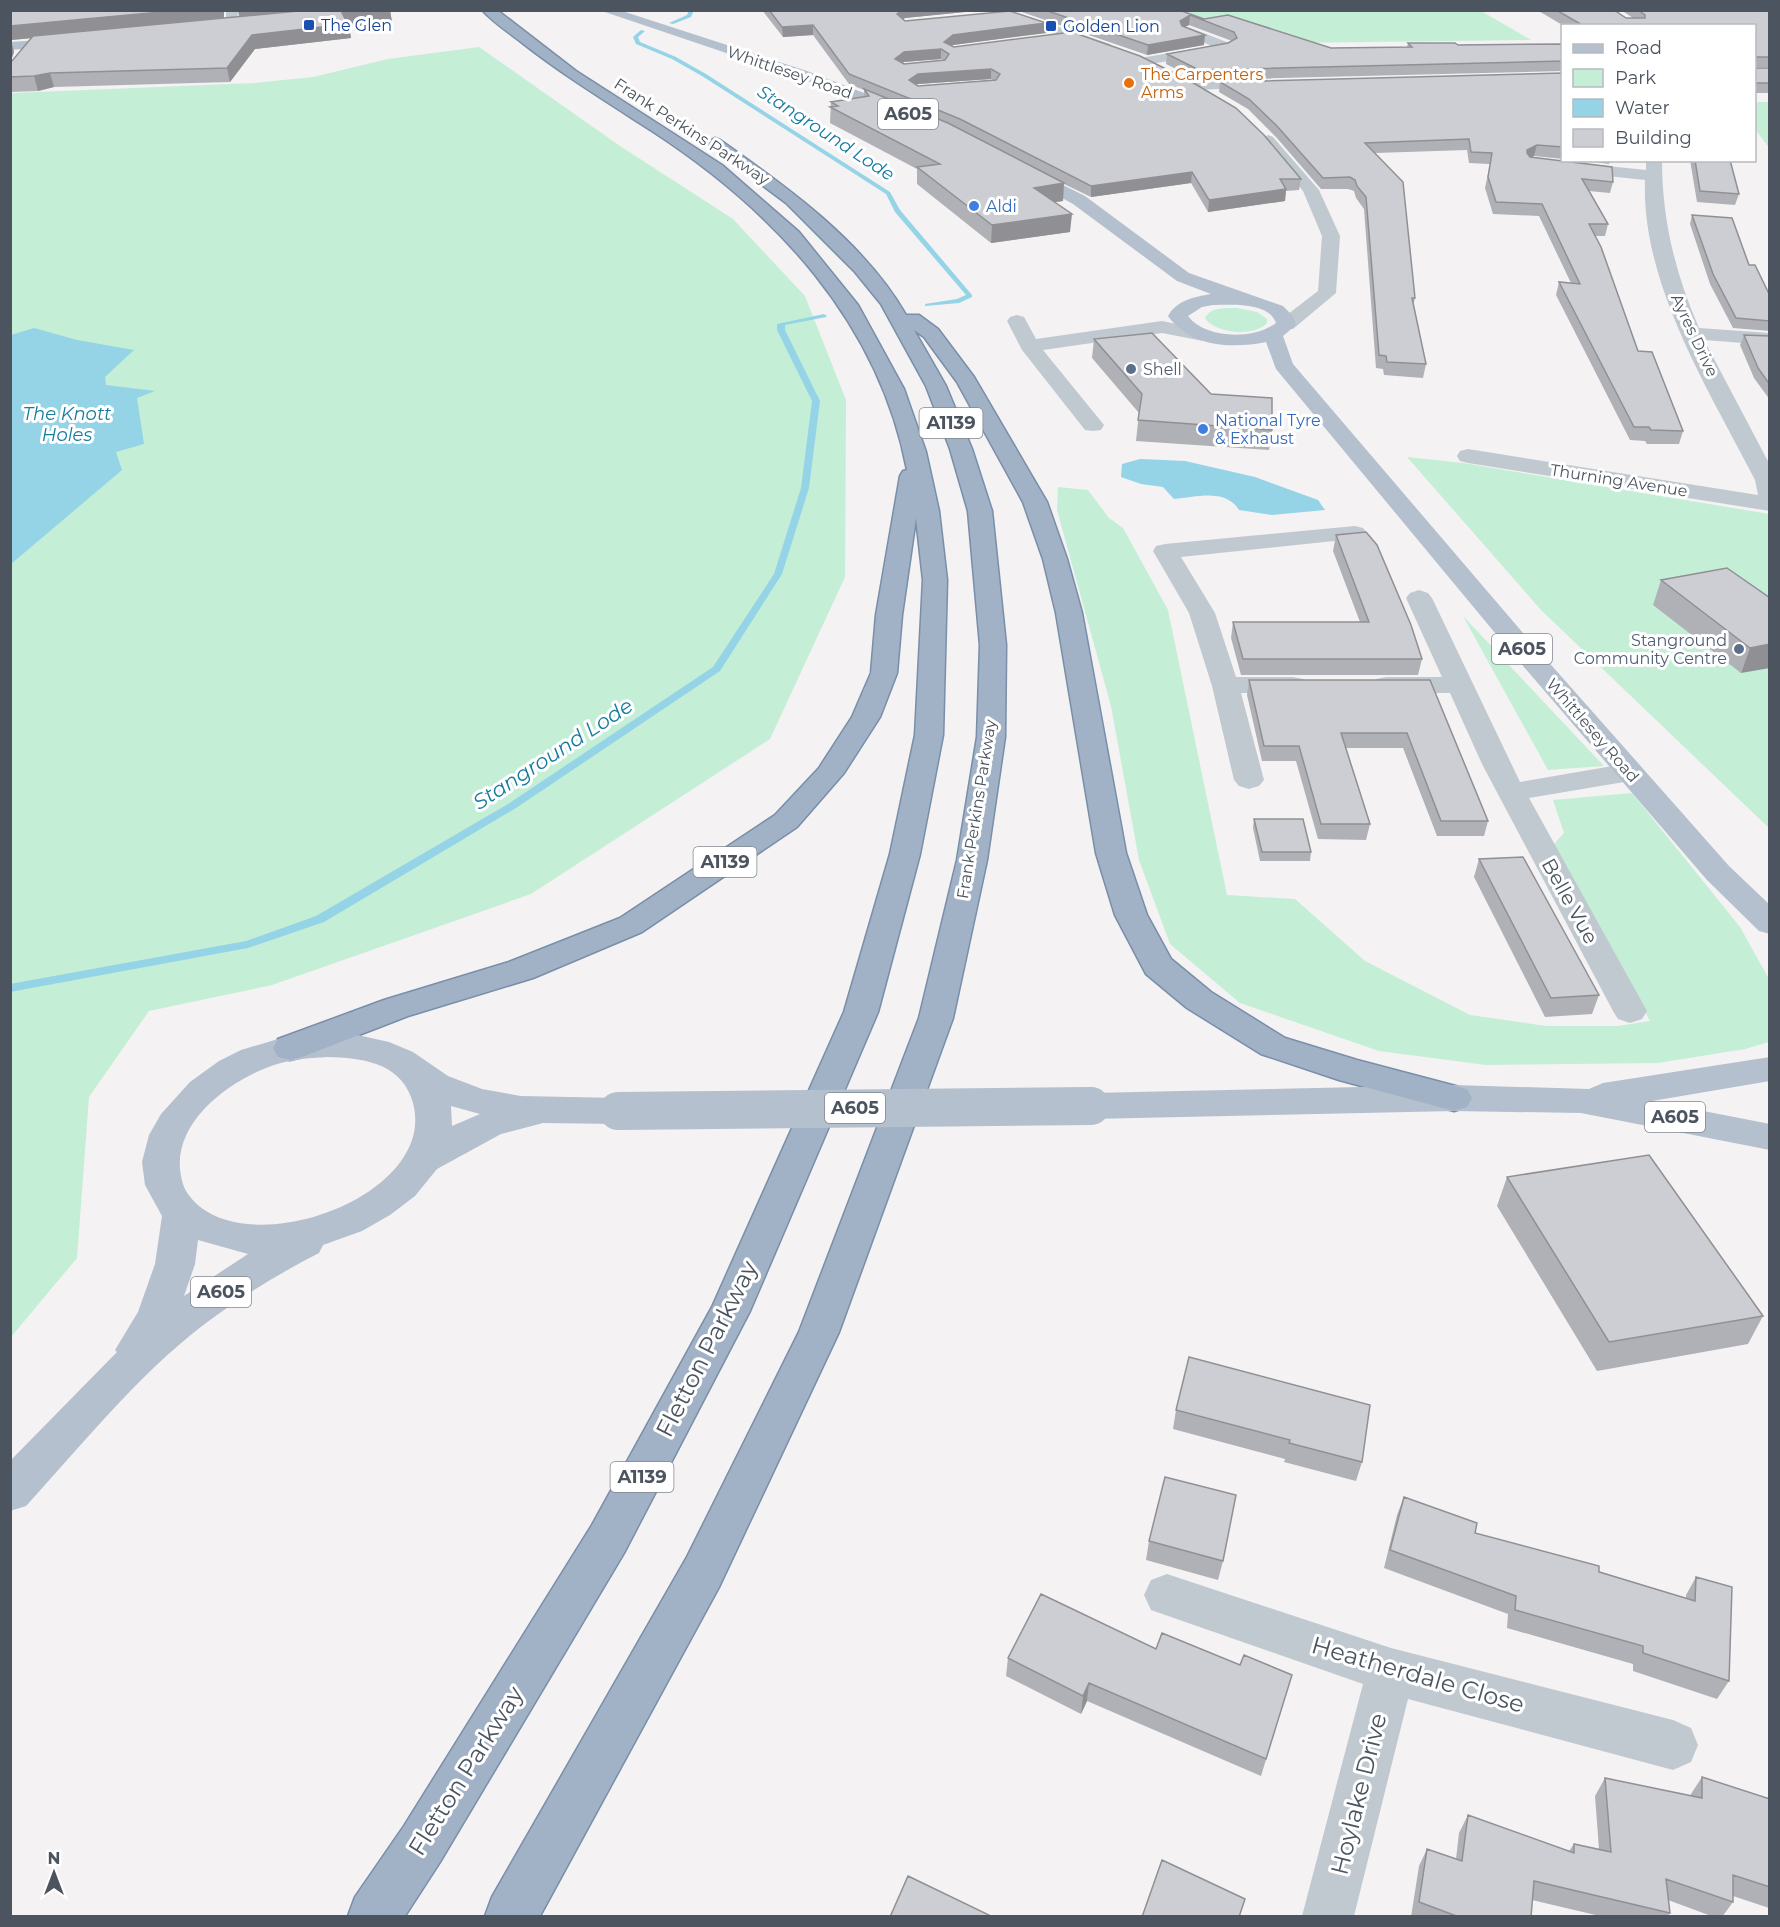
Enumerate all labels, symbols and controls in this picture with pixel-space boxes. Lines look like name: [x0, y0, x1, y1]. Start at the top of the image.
place label: The Glen: [321, 16, 392, 35]
place label: Golden Lion: [1063, 17, 1160, 36]
marker: The Glen: [302, 18, 316, 32]
marker: Golden Lion: [1044, 19, 1058, 33]
legend: [1561, 24, 1756, 162]
text: Road: [1615, 37, 1662, 59]
street label: Whittlesey Road: [725, 42, 855, 103]
place label: The Carpenters Arms: [1141, 65, 1263, 102]
text: Park: [1615, 67, 1656, 89]
street label: Frank Perkins Parkway: [611, 74, 773, 189]
marker: The Carpenters Arms: [1122, 76, 1136, 90]
water label: Stanground Lode: [753, 80, 899, 186]
text: Water: [1615, 97, 1670, 119]
road number: A605: [878, 99, 938, 129]
text: Building: [1615, 127, 1692, 149]
place label: Aldi: [986, 197, 1017, 216]
marker: Aldi: [967, 199, 981, 213]
street label: Ayres Drive: [1667, 291, 1722, 380]
place label: Shell: [1143, 360, 1182, 379]
marker: Shell: [1124, 362, 1138, 376]
water label: The Knott Holes: [23, 403, 112, 446]
road number: A1139: [920, 408, 982, 438]
place label: National Tyre & Exhaust: [1215, 411, 1321, 448]
marker: National Tyre & Exhaust: [1196, 422, 1210, 436]
street label: Thurning Avenue: [1549, 460, 1689, 501]
place label: Stanground Community Centre: [1574, 631, 1727, 668]
road number: A605: [1492, 634, 1552, 664]
marker: Stanground Community Centre: [1732, 642, 1746, 656]
street label: Whittlesey Road: [1542, 675, 1643, 786]
water label: Stanground Lode: [468, 693, 637, 815]
street label: Frank Perkins Parkway: [953, 718, 1000, 900]
road number: A1139: [694, 847, 756, 877]
street label: Belle Vue: [1537, 854, 1603, 948]
road number: A605: [825, 1093, 885, 1123]
road number: A605: [1645, 1102, 1705, 1132]
street label: Fletton Parkway: [650, 1256, 763, 1442]
road number: A605: [191, 1277, 251, 1307]
road number: A1139: [610, 1462, 674, 1492]
street label: Heatherdale Close: [1308, 1630, 1528, 1719]
street label: Fletton Parkway: [402, 1681, 529, 1861]
street label: Hoylake Drive: [1324, 1710, 1393, 1878]
north arrow: [24, 1843, 84, 1903]
text: N: [48, 1849, 60, 1868]

